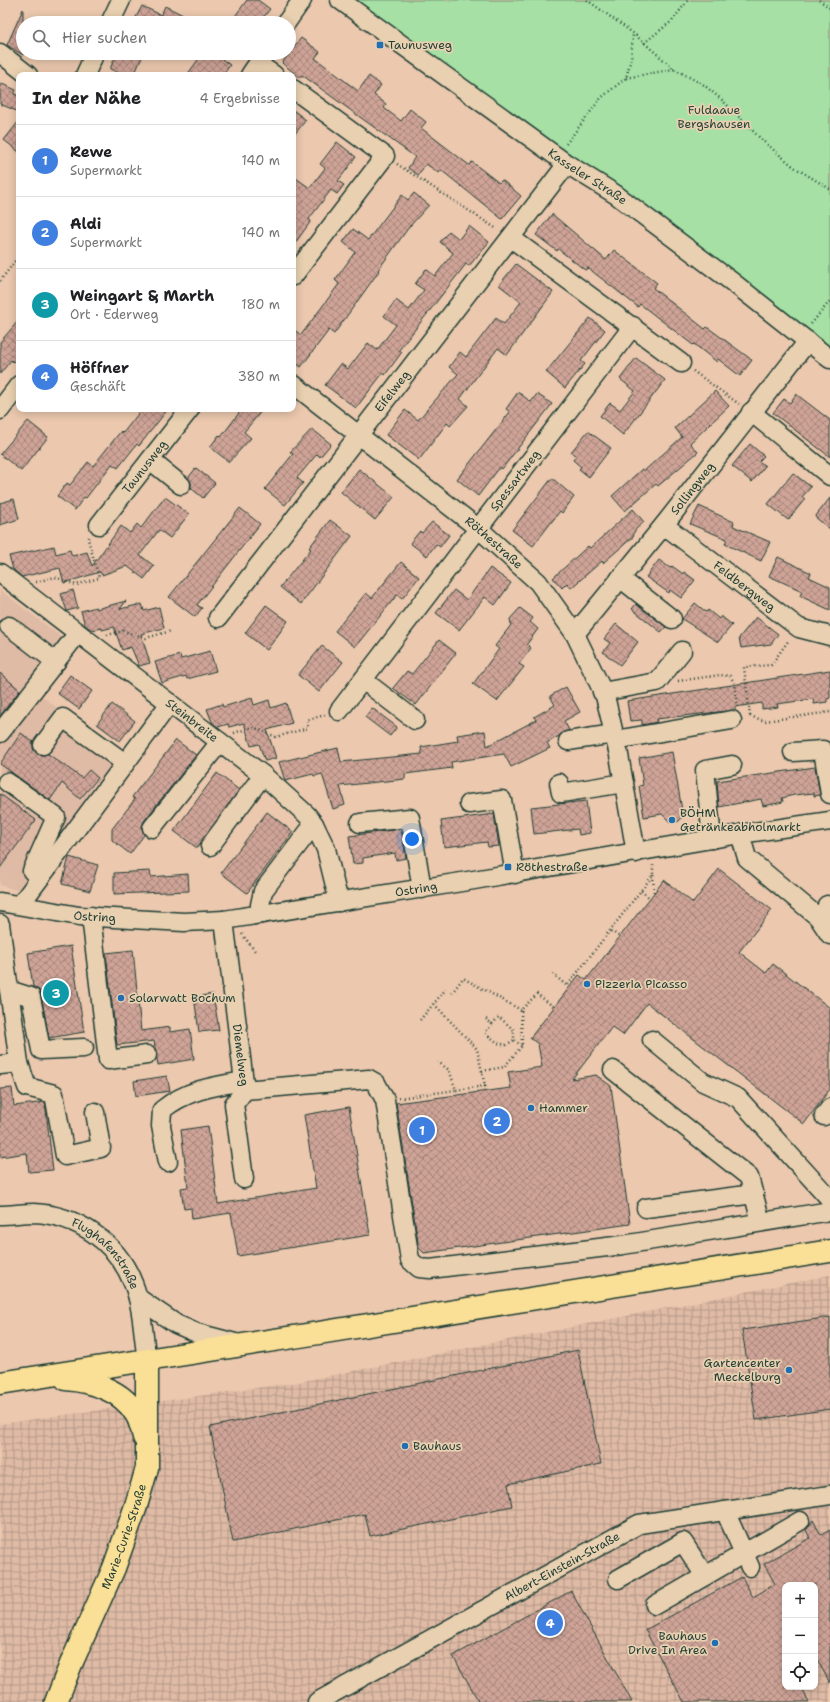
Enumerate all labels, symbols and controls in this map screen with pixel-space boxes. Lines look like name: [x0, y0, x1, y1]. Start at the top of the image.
search box: [16, 16, 296, 60]
icon: search: [30, 27, 52, 49]
text: Hier suchen: [62, 28, 147, 48]
place label: Taunusweg: [388, 37, 452, 53]
marker: Taunusweg: [375, 40, 385, 50]
text: In der Nähe: [32, 87, 141, 109]
text: 4 Ergebnisse: [200, 90, 280, 107]
park label: Fuldaaue Bergshausen: [678, 102, 750, 132]
text: Rewe: [70, 142, 112, 162]
street label: Kasseler Straße: [545, 145, 631, 208]
text: 1: [42, 152, 48, 169]
text: 140 m: [241, 152, 280, 169]
text: Supermarkt: [70, 162, 142, 179]
text: Aldi: [70, 214, 101, 234]
text: 2: [40, 224, 50, 241]
text: 140 m: [241, 224, 280, 241]
text: Supermarkt: [70, 234, 142, 251]
text: Weingart & Marth: [70, 286, 214, 306]
text: 3: [40, 296, 50, 313]
text: 180 m: [241, 296, 280, 313]
text: Ort · Ederweg: [70, 306, 158, 323]
text: Höffner: [70, 358, 129, 378]
street label: Eifelweg: [371, 367, 414, 416]
text: 4: [40, 368, 50, 385]
text: 380 m: [238, 368, 280, 385]
text: Geschäft: [70, 378, 126, 395]
street label: Taunusweg: [119, 437, 171, 497]
street label: Spessartweg: [486, 447, 544, 515]
street label: Sollingweg: [667, 459, 718, 518]
street label: Röthestraße: [462, 513, 526, 573]
street label: Feldbergweg: [710, 557, 779, 615]
street label: Steinbreite: [162, 695, 222, 746]
place label: BÖHM Getränkeabholmarkt: [680, 805, 801, 835]
marker: BÖHM Getränkeabholmarkt: [667, 815, 677, 825]
your location: [402, 829, 422, 849]
place label: Röthestraße: [516, 859, 588, 875]
marker: Röthestraße: [503, 862, 513, 872]
street label: Ostring: [394, 878, 438, 901]
street label: Ostring: [72, 907, 116, 926]
place label: Pizzeria Picasso: [595, 976, 687, 992]
pin: 3: [43, 978, 69, 1008]
marker: Pizzeria Picasso: [582, 979, 592, 989]
place label: Solarwatt Bochum: [129, 990, 236, 1006]
marker: Solarwatt Bochum: [116, 993, 126, 1003]
street label: Diemelweg: [229, 1023, 252, 1087]
place label: Hammer: [539, 1100, 588, 1116]
marker: Hammer: [526, 1103, 536, 1113]
pin: 2: [484, 1106, 510, 1136]
pin: 1: [409, 1115, 435, 1145]
street label: Flughafenstraße: [69, 1214, 143, 1292]
place label: Gartencenter Meckelburg: [704, 1355, 781, 1385]
marker: Gartencenter Meckelburg: [784, 1365, 794, 1375]
place label: Bauhaus: [413, 1438, 462, 1454]
marker: Bauhaus: [400, 1441, 410, 1451]
street label: Marie-Curie-Straße: [97, 1482, 150, 1592]
street label: Albert-Einstein-Straße: [502, 1528, 623, 1605]
map controls: [782, 1582, 818, 1690]
button: +: [782, 1582, 818, 1618]
pin: 4: [537, 1608, 563, 1638]
button: −: [782, 1618, 818, 1654]
place label: Bauhaus Drive In Area: [628, 1628, 708, 1658]
marker: Bauhaus Drive In Area: [710, 1638, 720, 1648]
button: locate: [782, 1654, 818, 1690]

